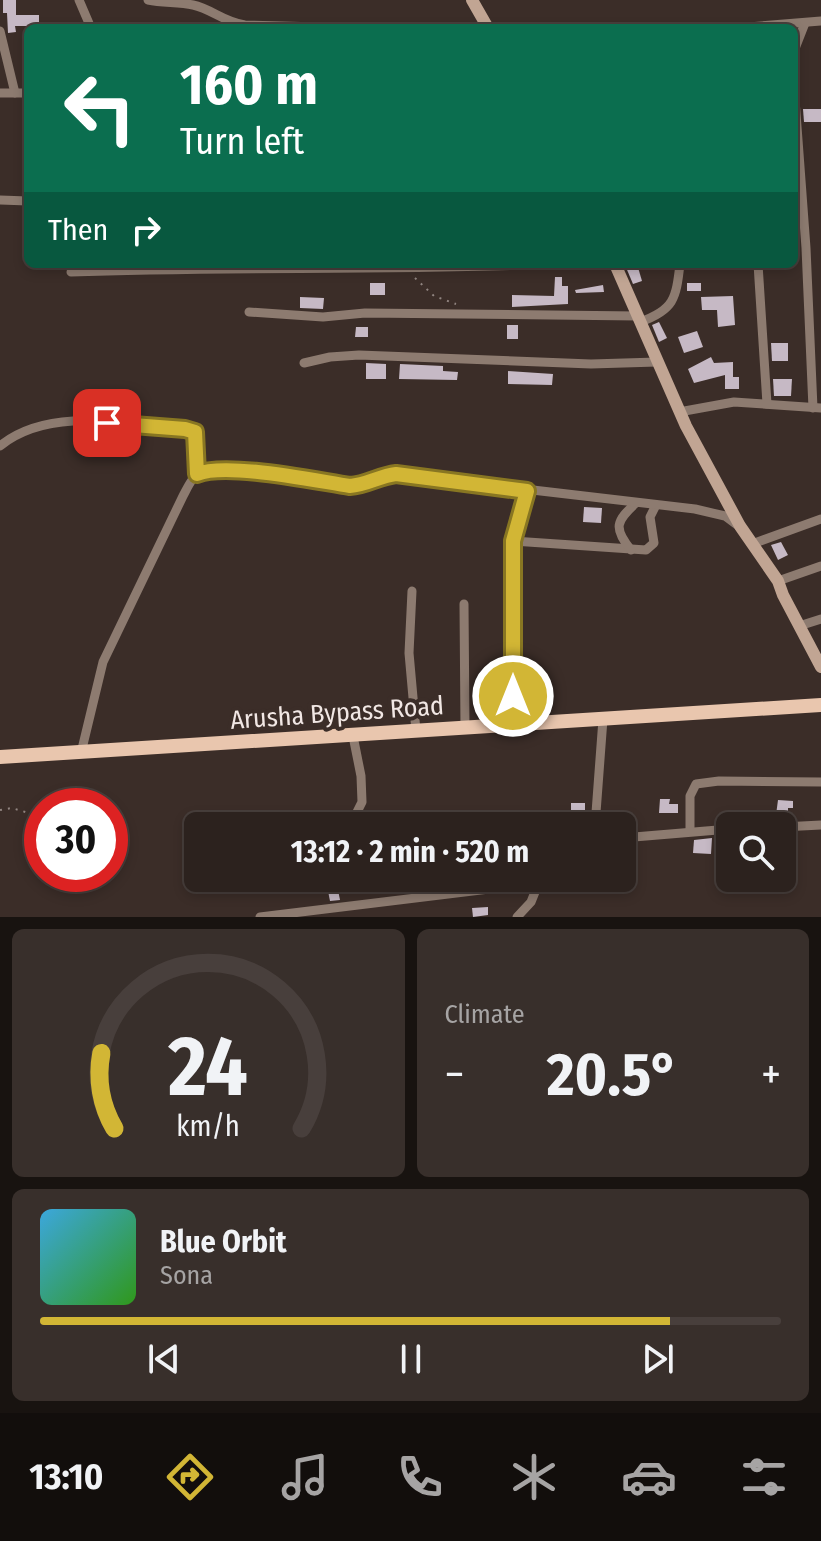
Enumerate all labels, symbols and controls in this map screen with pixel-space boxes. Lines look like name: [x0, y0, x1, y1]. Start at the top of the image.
text: 160 m: [180, 52, 318, 119]
icon: left: [48, 56, 152, 160]
text: Turn left: [180, 120, 304, 164]
icon: right: [124, 208, 168, 252]
text: Then: [48, 212, 108, 248]
pin: [73, 389, 141, 457]
icon: arrive: [85, 401, 129, 445]
position arrow: [471, 654, 555, 738]
street label: Arusha Bypass Road: [229, 690, 445, 736]
speed limit sign: 30: [24, 788, 128, 892]
map controls: [716, 812, 796, 892]
button: search: [716, 812, 796, 892]
text: 13:12 · 2 min · 520 m: [291, 834, 529, 870]
text: Climate: [445, 999, 525, 1030]
text: 24: [167, 1017, 248, 1117]
text: 20.5°: [547, 1039, 679, 1111]
text: −: [445, 1048, 464, 1101]
text: +: [761, 1048, 781, 1101]
text: km/h: [176, 1109, 240, 1144]
text: Blue Orbit: [160, 1224, 286, 1260]
text: Sona: [160, 1260, 213, 1291]
icon: previous: [142, 1337, 186, 1381]
icon: pause: [389, 1337, 433, 1381]
icon: next: [636, 1337, 680, 1381]
icon: directions: [162, 1449, 218, 1505]
icon: music: [277, 1449, 333, 1505]
icon: phone: [392, 1449, 448, 1505]
icon: climate: [506, 1449, 562, 1505]
icon: car: [621, 1449, 677, 1505]
icon: filters: [736, 1449, 792, 1505]
text: 13:10: [29, 1455, 104, 1499]

